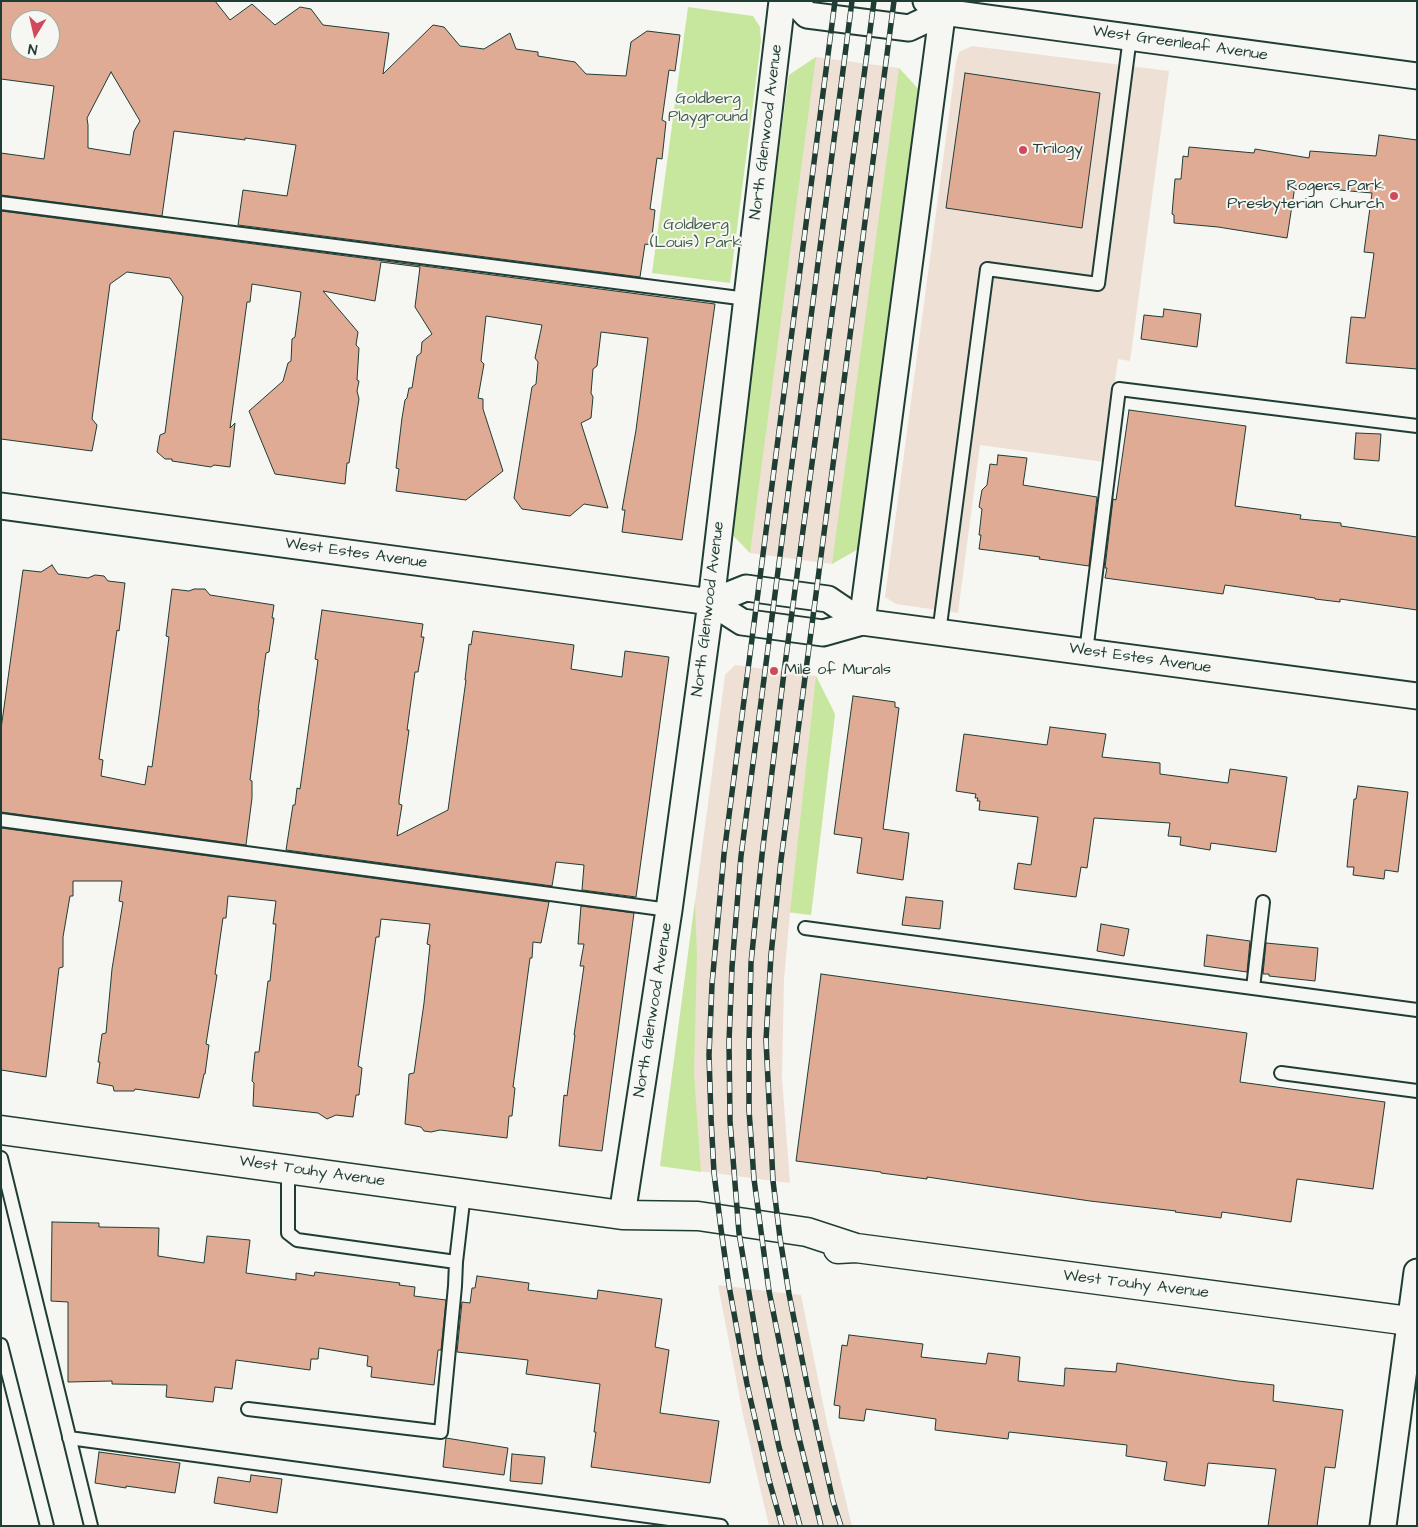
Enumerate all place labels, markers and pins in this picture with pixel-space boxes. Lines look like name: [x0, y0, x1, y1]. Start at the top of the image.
place label: Trilogy: [1033, 140, 1083, 160]
marker: Trilogy: [1017, 144, 1029, 156]
place label: Rogers Park Presbyterian Church: [1227, 177, 1384, 215]
marker: Rogers Park Presbyterian Church: [1388, 190, 1400, 202]
place label: Mile of Murals: [784, 661, 891, 681]
marker: Mile of Murals: [768, 665, 780, 677]

